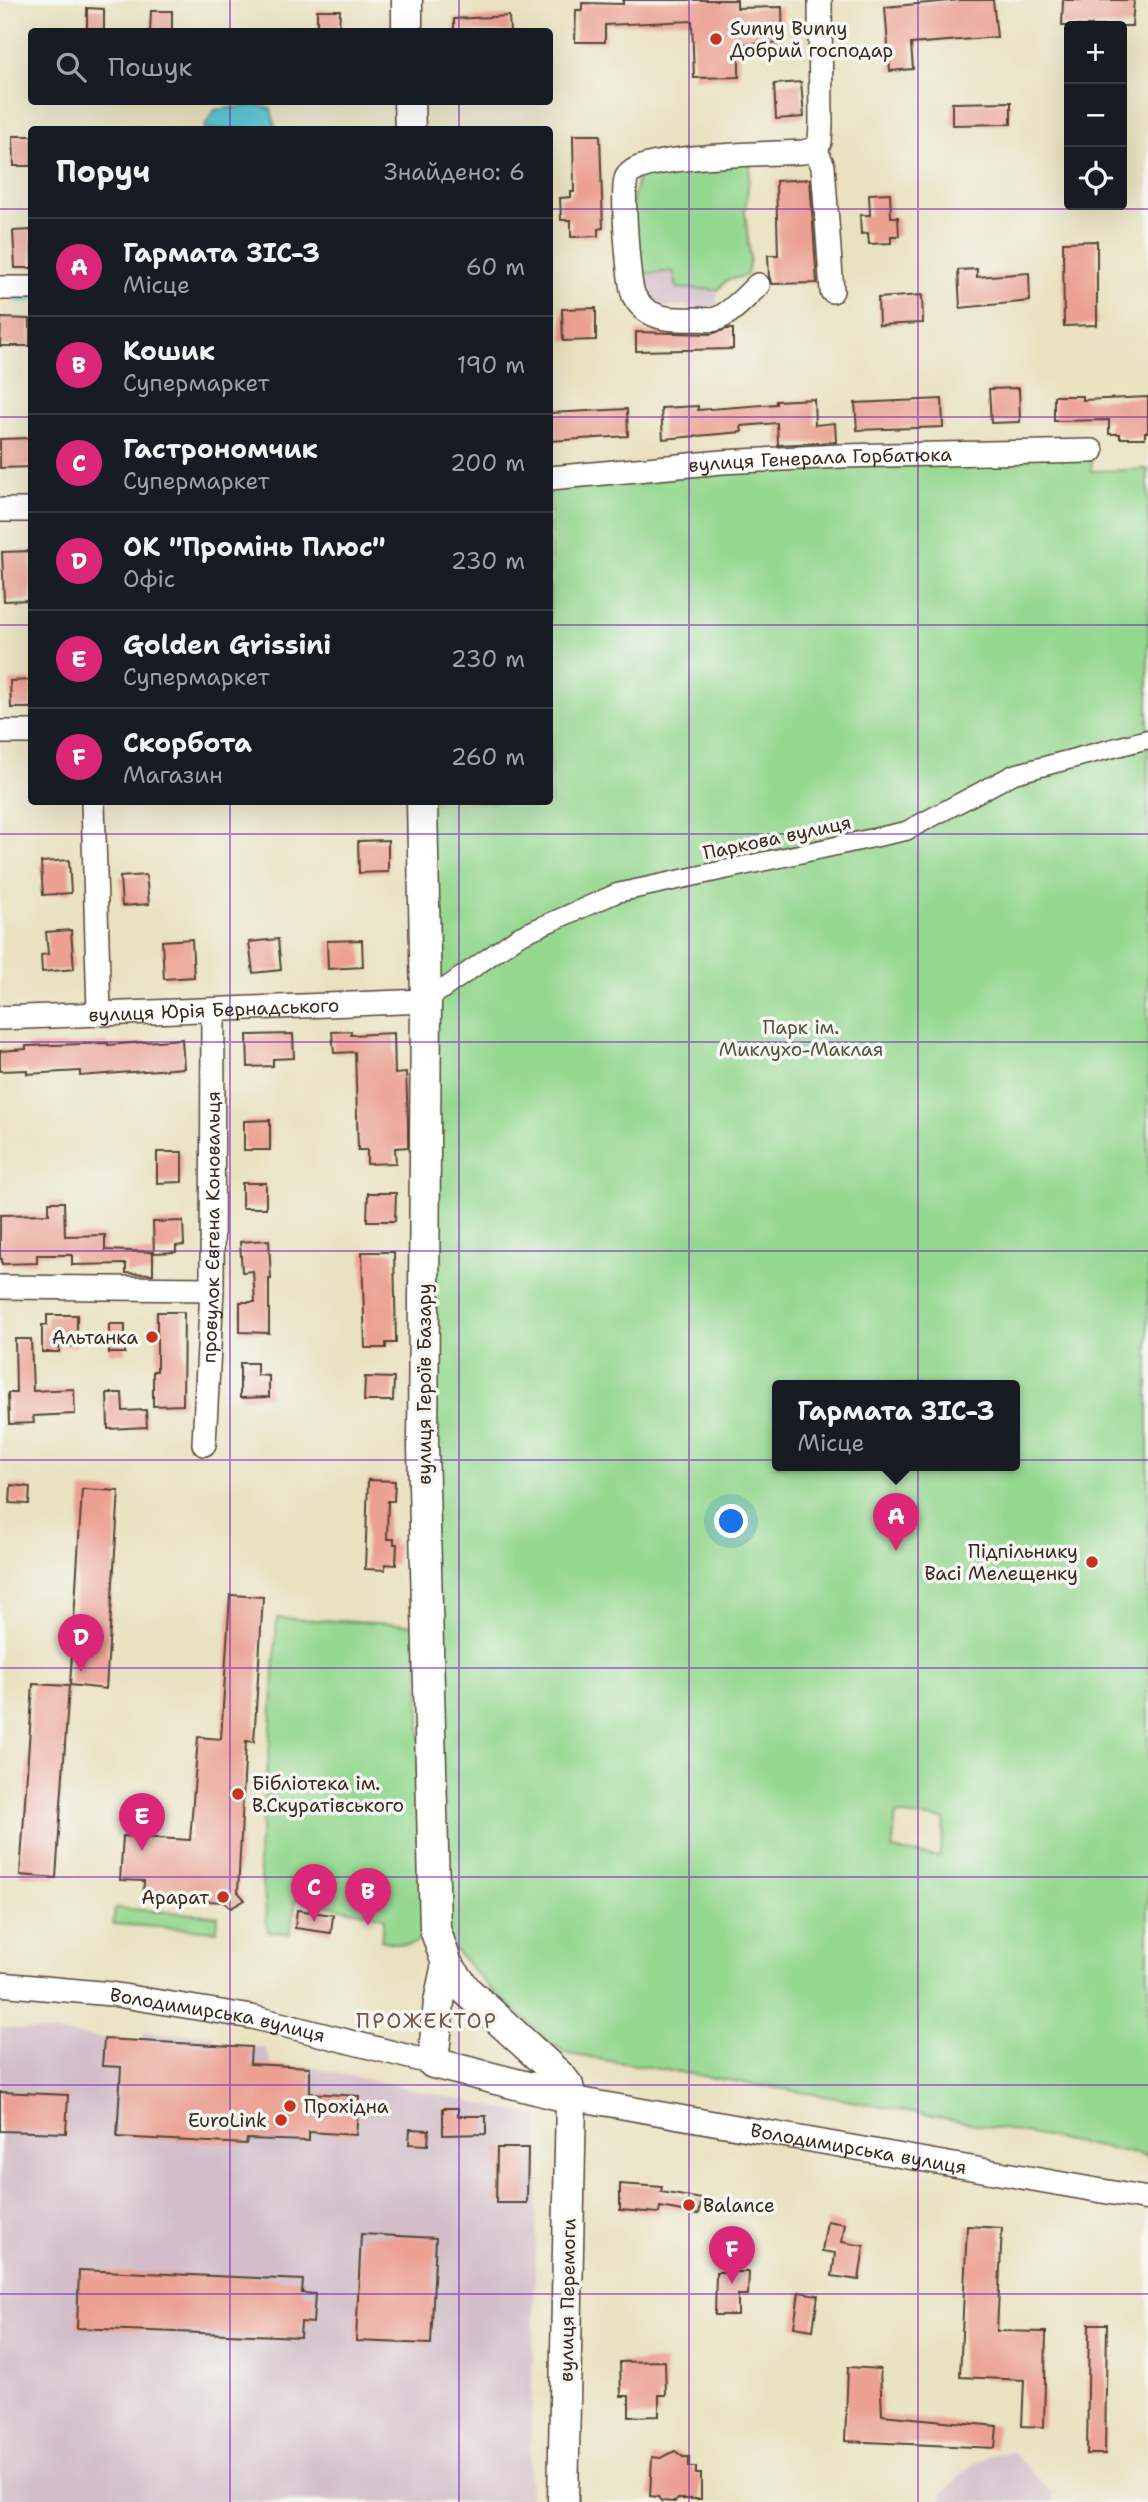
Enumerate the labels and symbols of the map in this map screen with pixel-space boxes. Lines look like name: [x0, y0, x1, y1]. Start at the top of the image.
place label: Sunny Bunny Добрий господар: [730, 16, 893, 63]
marker: Sunny Bunny Добрий господар: [708, 31, 724, 47]
street label: вулиця Генерала Горбатюка: [687, 442, 952, 478]
street label: Паркова вулиця: [701, 810, 853, 865]
street label: вулиця Юрія Бернадського: [88, 992, 340, 1027]
park label: Парк ім. Миклухо-Маклая: [719, 1015, 883, 1062]
street label: провулок Євгена Коновальця: [196, 1091, 226, 1364]
street label: вулиця Героїв Базару: [412, 1283, 437, 1485]
place label: Альтанка: [52, 1325, 138, 1350]
marker: Альтанка: [144, 1329, 160, 1345]
pin: A: [873, 1493, 919, 1551]
your location: [714, 1504, 748, 1538]
place label: Підпільнику Васі Мелещенку: [924, 1539, 1078, 1586]
marker: Підпільнику Васі Мелещенку: [1084, 1554, 1100, 1570]
pin: D: [58, 1614, 104, 1672]
place label: Бібліотека ім. В.Скуратівського: [252, 1771, 404, 1818]
marker: Бібліотека ім. В.Скуратівського: [230, 1786, 246, 1802]
pin: E: [119, 1793, 165, 1851]
pin: C: [291, 1864, 337, 1922]
pin: B: [345, 1868, 391, 1926]
place label: Арарат: [141, 1885, 209, 1910]
marker: Арарат: [215, 1889, 231, 1905]
street label: Володимирська вулиця: [108, 1982, 328, 2048]
district label: ПРОЖЕКТОР: [356, 2007, 498, 2035]
place label: Прохідна: [304, 2094, 389, 2119]
marker: Прохідна: [282, 2098, 298, 2114]
place label: EuroLink: [188, 2108, 267, 2133]
marker: EuroLink: [273, 2112, 289, 2128]
street label: Володимирська вулиця: [749, 2118, 969, 2180]
place label: Balance: [703, 2193, 775, 2218]
marker: Balance: [681, 2197, 697, 2213]
street label: вулиця Перемоги: [554, 2218, 581, 2382]
pin: F: [709, 2226, 755, 2284]

